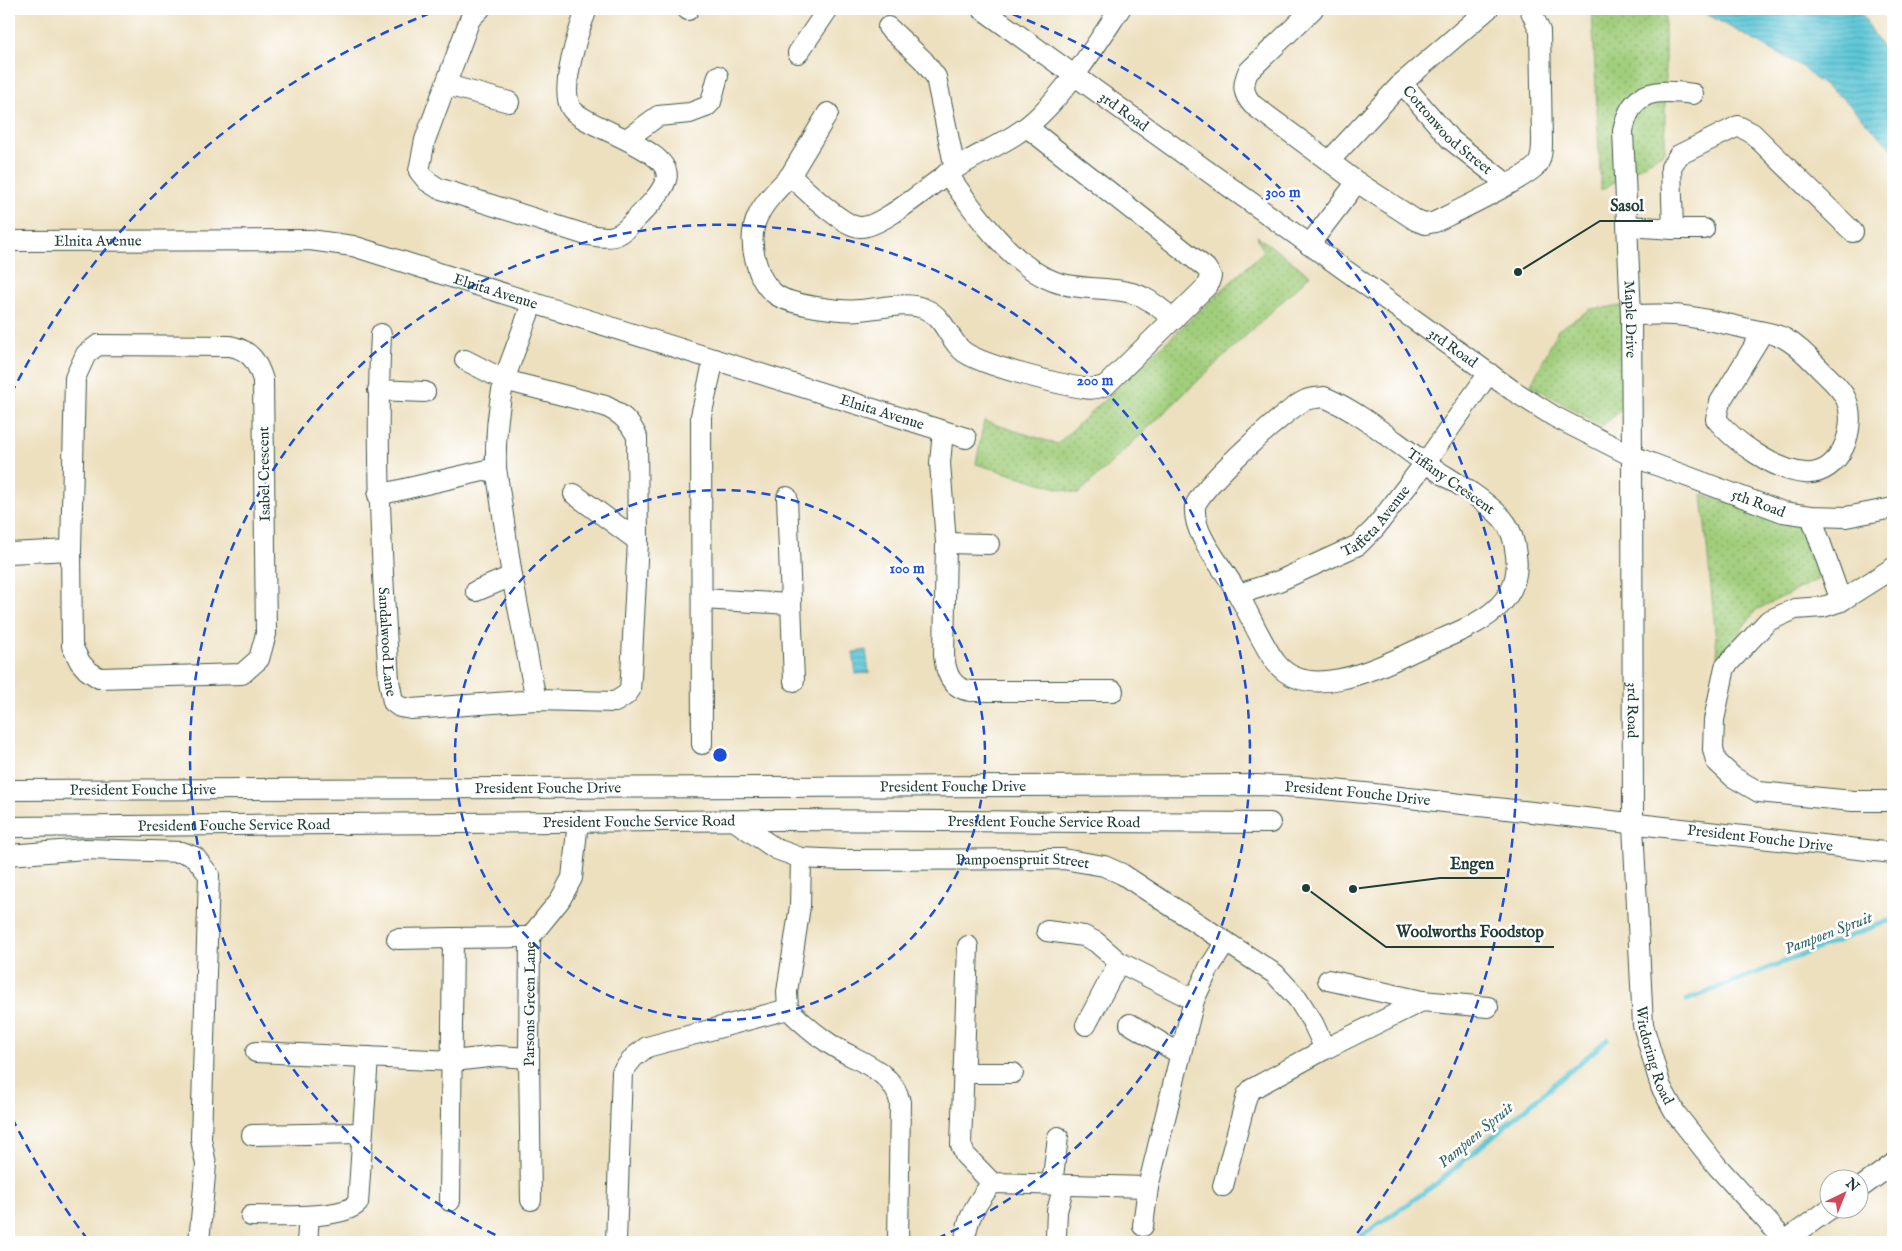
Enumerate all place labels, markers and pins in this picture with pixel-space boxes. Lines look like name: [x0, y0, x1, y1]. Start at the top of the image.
callout: Sasol: [1600, 190, 1653, 221]
centre of rings: [711, 746, 729, 764]
callout: Engen: [1440, 847, 1505, 878]
callout: Woolworths Foodstop: [1386, 916, 1554, 947]

